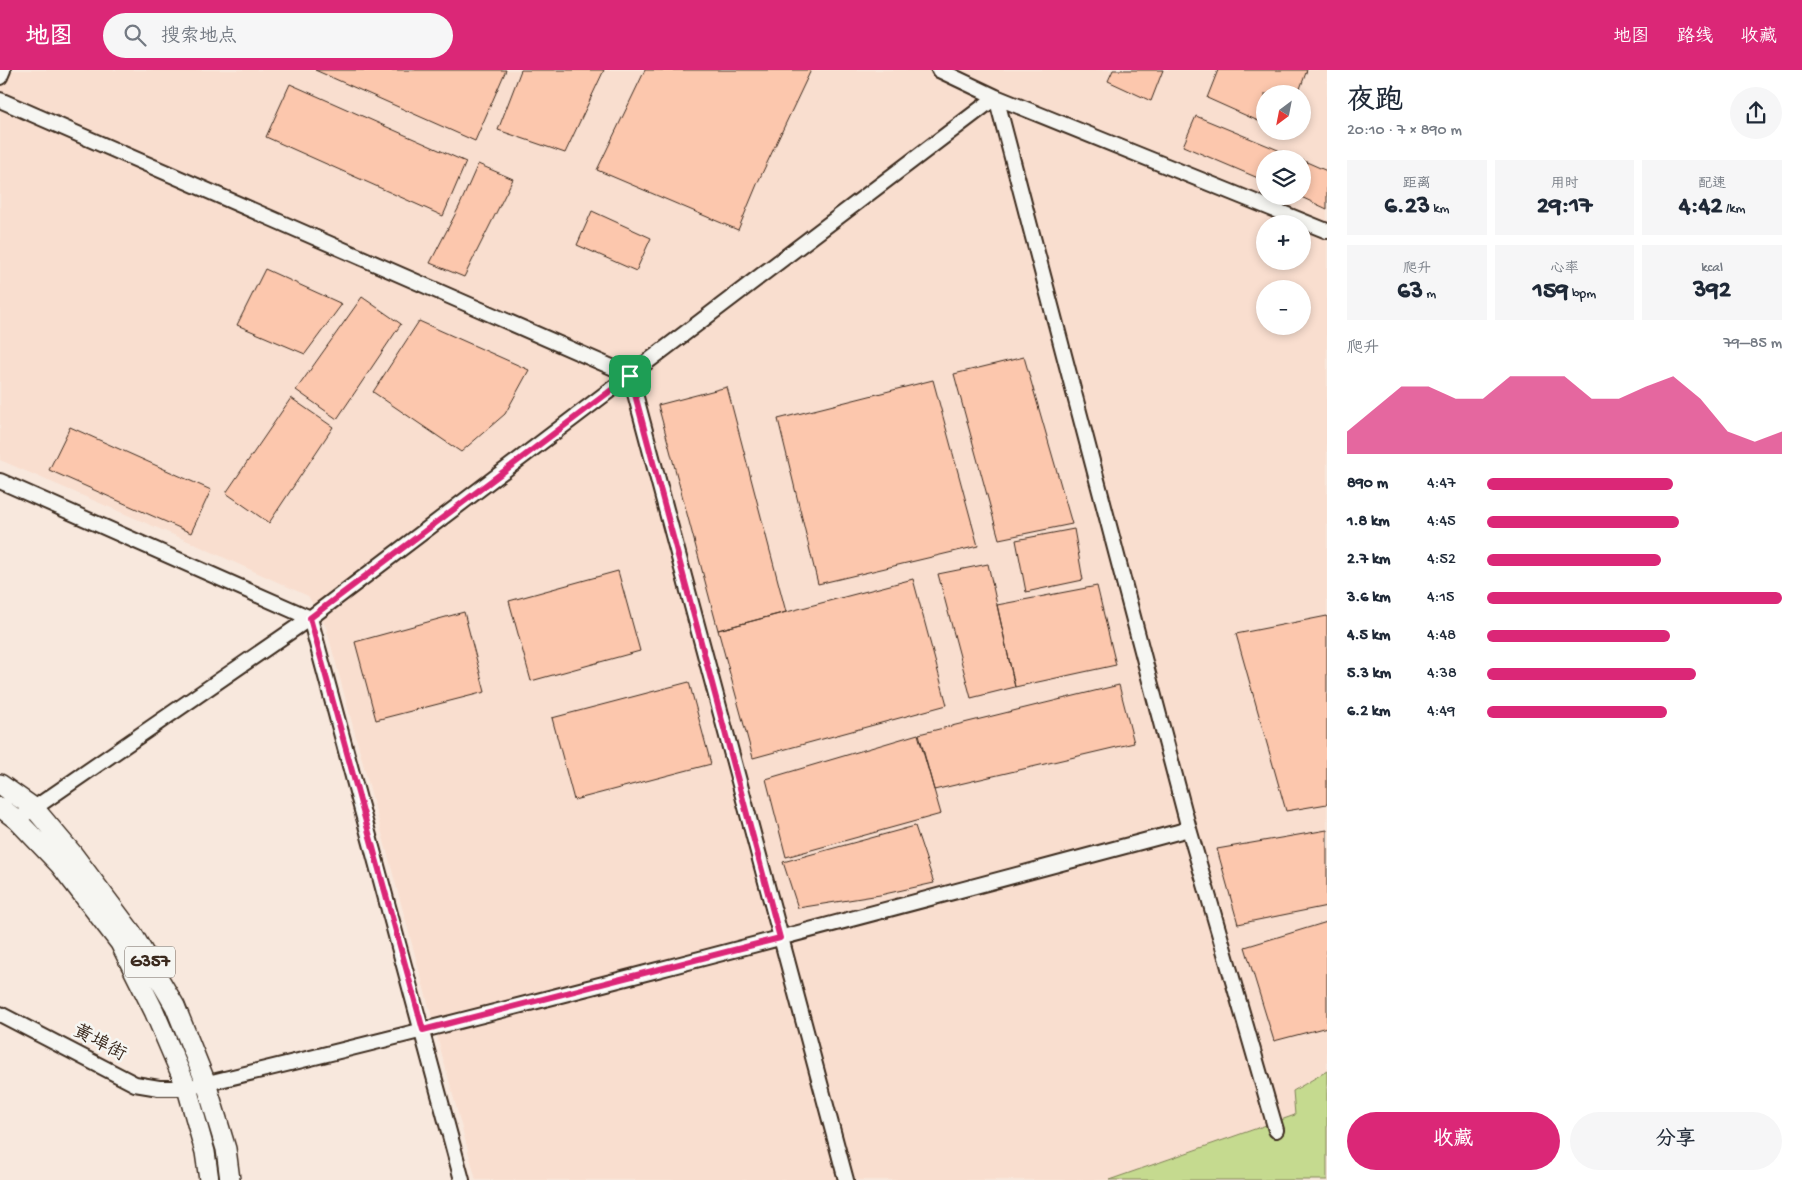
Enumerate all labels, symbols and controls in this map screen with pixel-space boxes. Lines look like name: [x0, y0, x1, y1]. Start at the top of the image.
search box: [103, 13, 453, 58]
icon: search: [121, 21, 149, 49]
text: 地图: [25, 24, 73, 53]
text: 搜索地点: [161, 26, 237, 49]
text: 地图: [1613, 27, 1649, 48]
text: 路线: [1677, 27, 1713, 48]
text: 收藏: [1741, 27, 1777, 48]
north arrow: [1256, 85, 1311, 140]
map controls: [1256, 85, 1311, 335]
text: 夜跑: [1347, 86, 1403, 119]
button: share: [1730, 87, 1782, 139]
text: 20:10 · 7 × 890 m: [1347, 122, 1462, 141]
button: layers: [1256, 150, 1311, 205]
text: 距离: [1403, 176, 1431, 193]
text: 用时: [1550, 176, 1578, 193]
text: 配速: [1698, 176, 1726, 193]
text: 6.23: [1384, 193, 1430, 222]
text: 29:17: [1537, 193, 1592, 222]
text: 4:42: [1679, 193, 1723, 222]
text: km: [1430, 201, 1449, 218]
text: /km: [1723, 201, 1745, 218]
button: +: [1256, 215, 1311, 270]
text: kcal: [1701, 260, 1723, 277]
text: 爬升: [1403, 261, 1431, 278]
text: 心率: [1550, 261, 1578, 278]
text: 392: [1693, 277, 1731, 306]
text: 63: [1397, 278, 1423, 307]
text: 159: [1533, 278, 1569, 307]
button: −: [1256, 280, 1311, 335]
text: m: [1423, 286, 1436, 303]
text: bpm: [1569, 286, 1596, 303]
text: 79–85 m: [1724, 335, 1782, 354]
text: 爬升: [1347, 340, 1379, 359]
pin: [609, 355, 651, 397]
icon: arrive: [616, 362, 644, 390]
text: 890 m: [1347, 475, 1388, 494]
text: 4:47: [1427, 475, 1455, 494]
text: 1.8 km: [1347, 513, 1390, 532]
text: 4:45: [1427, 513, 1456, 532]
text: 2.7 km: [1347, 551, 1390, 570]
text: 4:52: [1427, 551, 1456, 570]
text: 3.6 km: [1347, 589, 1391, 608]
text: 4:15: [1427, 589, 1454, 608]
text: 4.5 km: [1347, 627, 1390, 646]
text: 4:48: [1427, 627, 1456, 646]
text: 5.3 km: [1347, 665, 1391, 684]
text: 4:38: [1427, 665, 1457, 684]
text: 6.2 km: [1347, 703, 1390, 722]
text: 4:49: [1427, 703, 1455, 722]
road number: G357: [125, 946, 175, 978]
street label: 黄埠街: [68, 1020, 130, 1068]
button: 收藏: [1347, 1112, 1560, 1170]
button: 分享: [1570, 1112, 1782, 1170]

